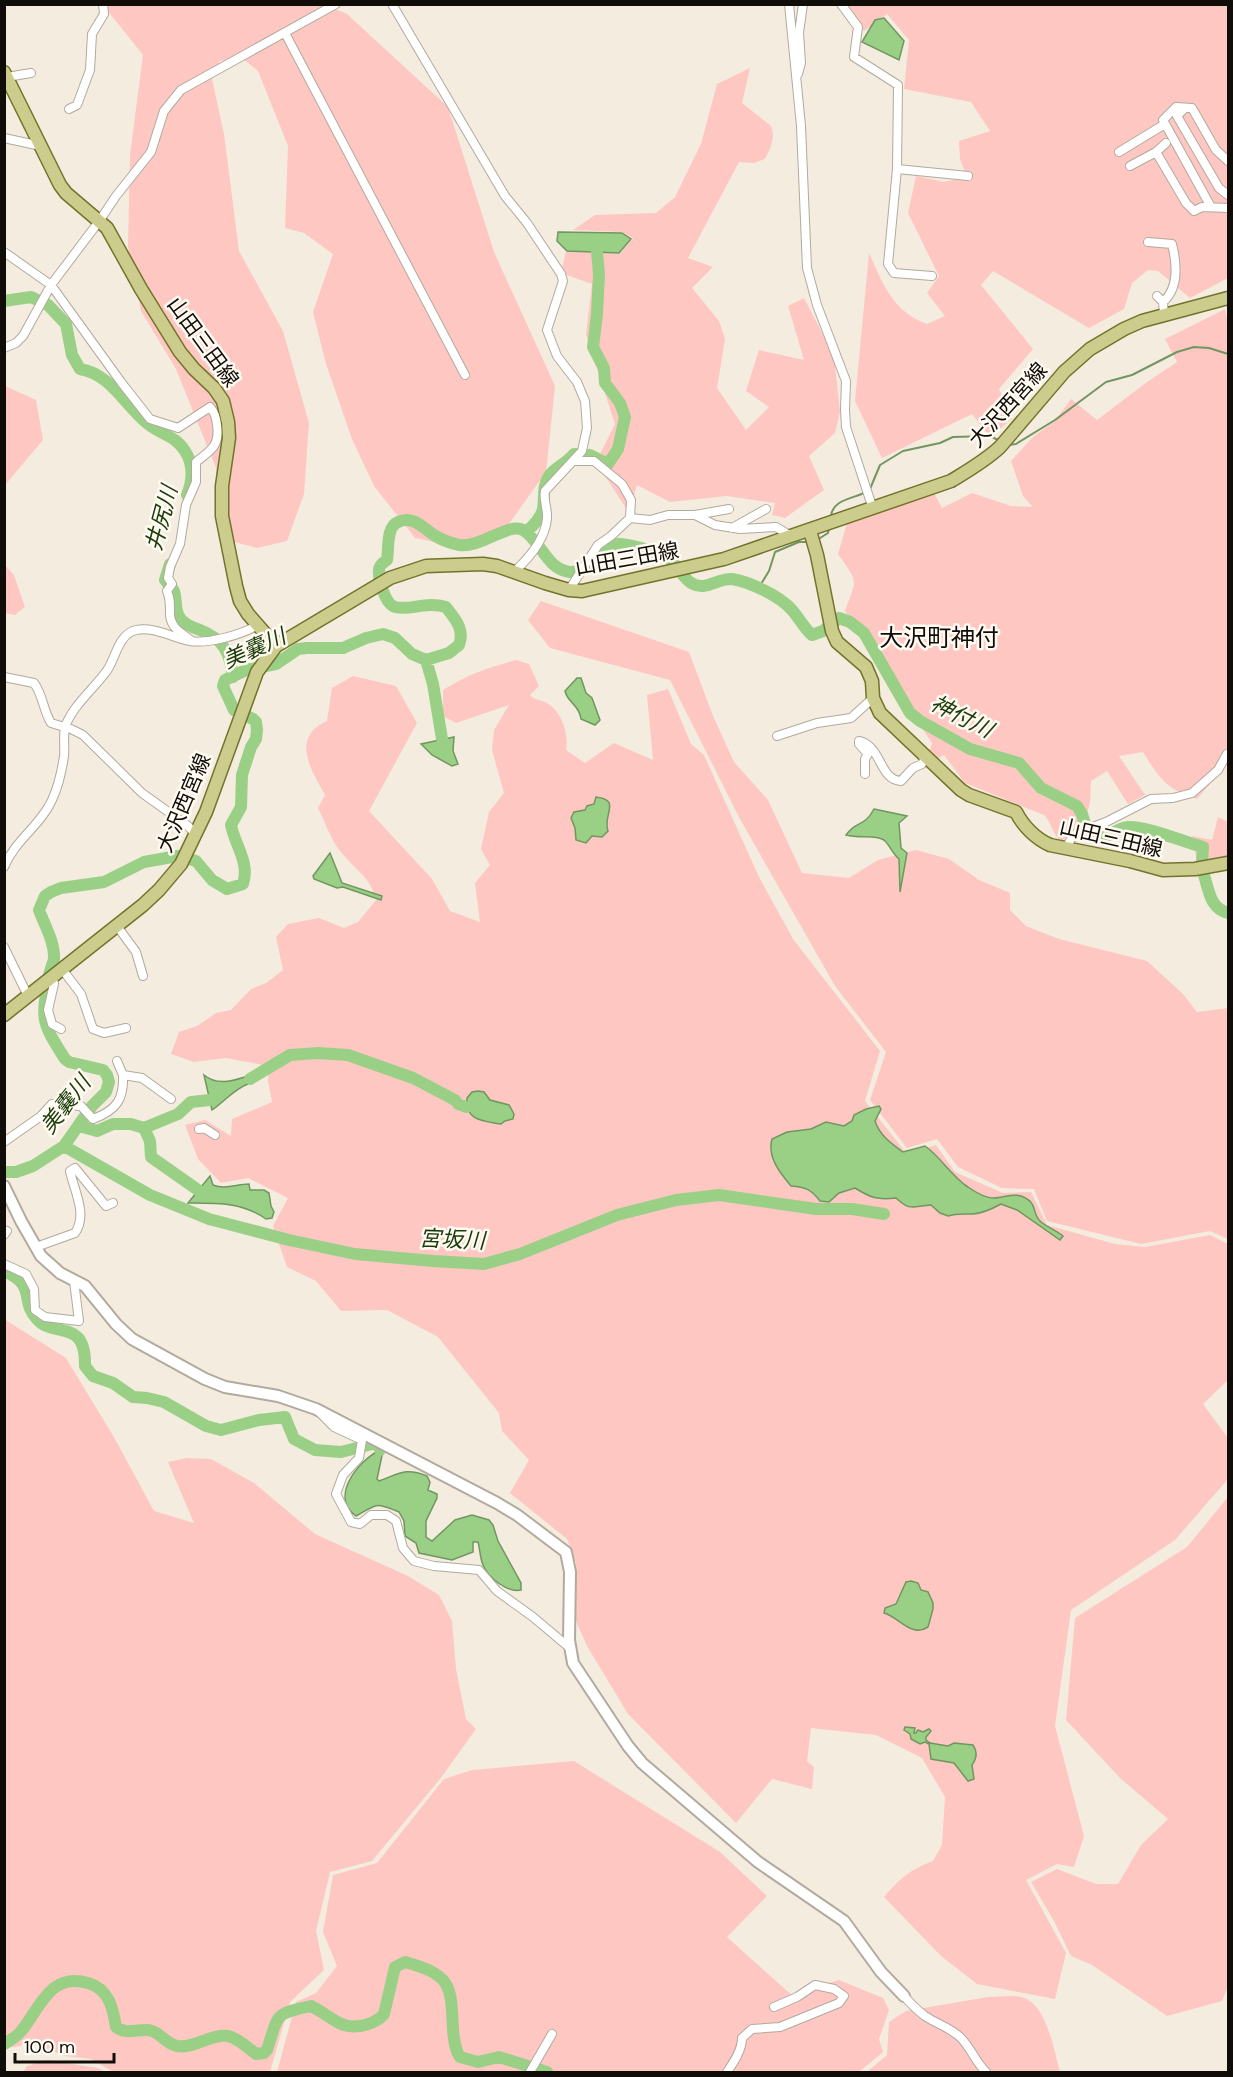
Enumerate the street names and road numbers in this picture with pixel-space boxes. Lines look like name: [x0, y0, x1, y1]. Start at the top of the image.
street label: 山田三田線: [161, 291, 245, 393]
street label: 大沢西宮線: [962, 357, 1054, 453]
street label: 山田三田線: [573, 536, 681, 582]
street label: 大沢西宮線: [151, 749, 217, 857]
street label: 山田三田線: [1057, 813, 1165, 863]

